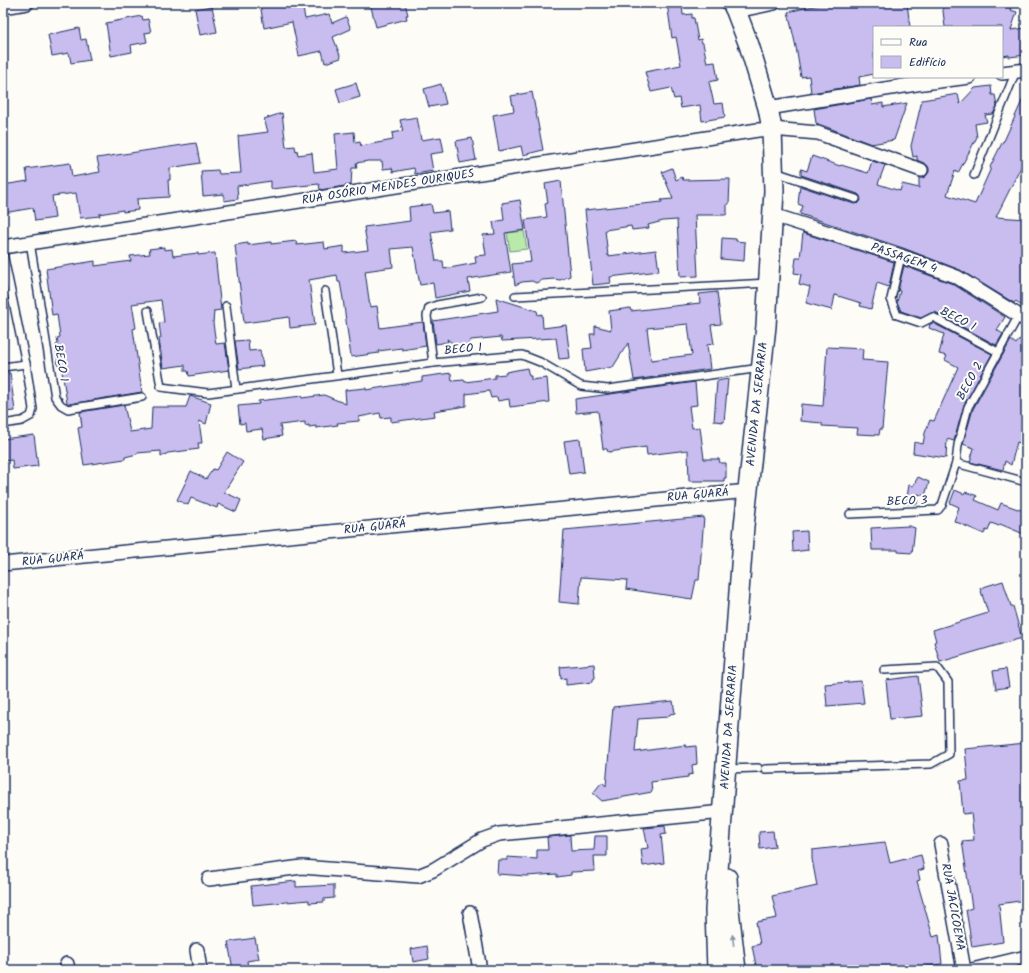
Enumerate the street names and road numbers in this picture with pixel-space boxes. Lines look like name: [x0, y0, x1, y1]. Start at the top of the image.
street label: RUA OSÓRIO MENDES OURIQUES: [300, 164, 476, 210]
street label: PASSAGEM 4: [868, 238, 940, 278]
street label: BECO 1: [937, 302, 979, 336]
street label: BECO 1: [443, 338, 483, 360]
street label: AVENIDA DA SERRARIA: [741, 341, 773, 467]
street label: BECO 1: [49, 343, 73, 383]
street label: BECO 2: [952, 358, 988, 404]
street label: RUA GUARÁ: [666, 483, 730, 507]
street label: BECO 3: [886, 491, 928, 511]
street label: RUA GUARÁ: [343, 514, 407, 540]
street label: RUA GUARÁ: [21, 546, 85, 572]
street label: AVENIDA DA SERRARIA: [715, 664, 743, 790]
street label: RUA JACICOEMA: [936, 862, 970, 952]

